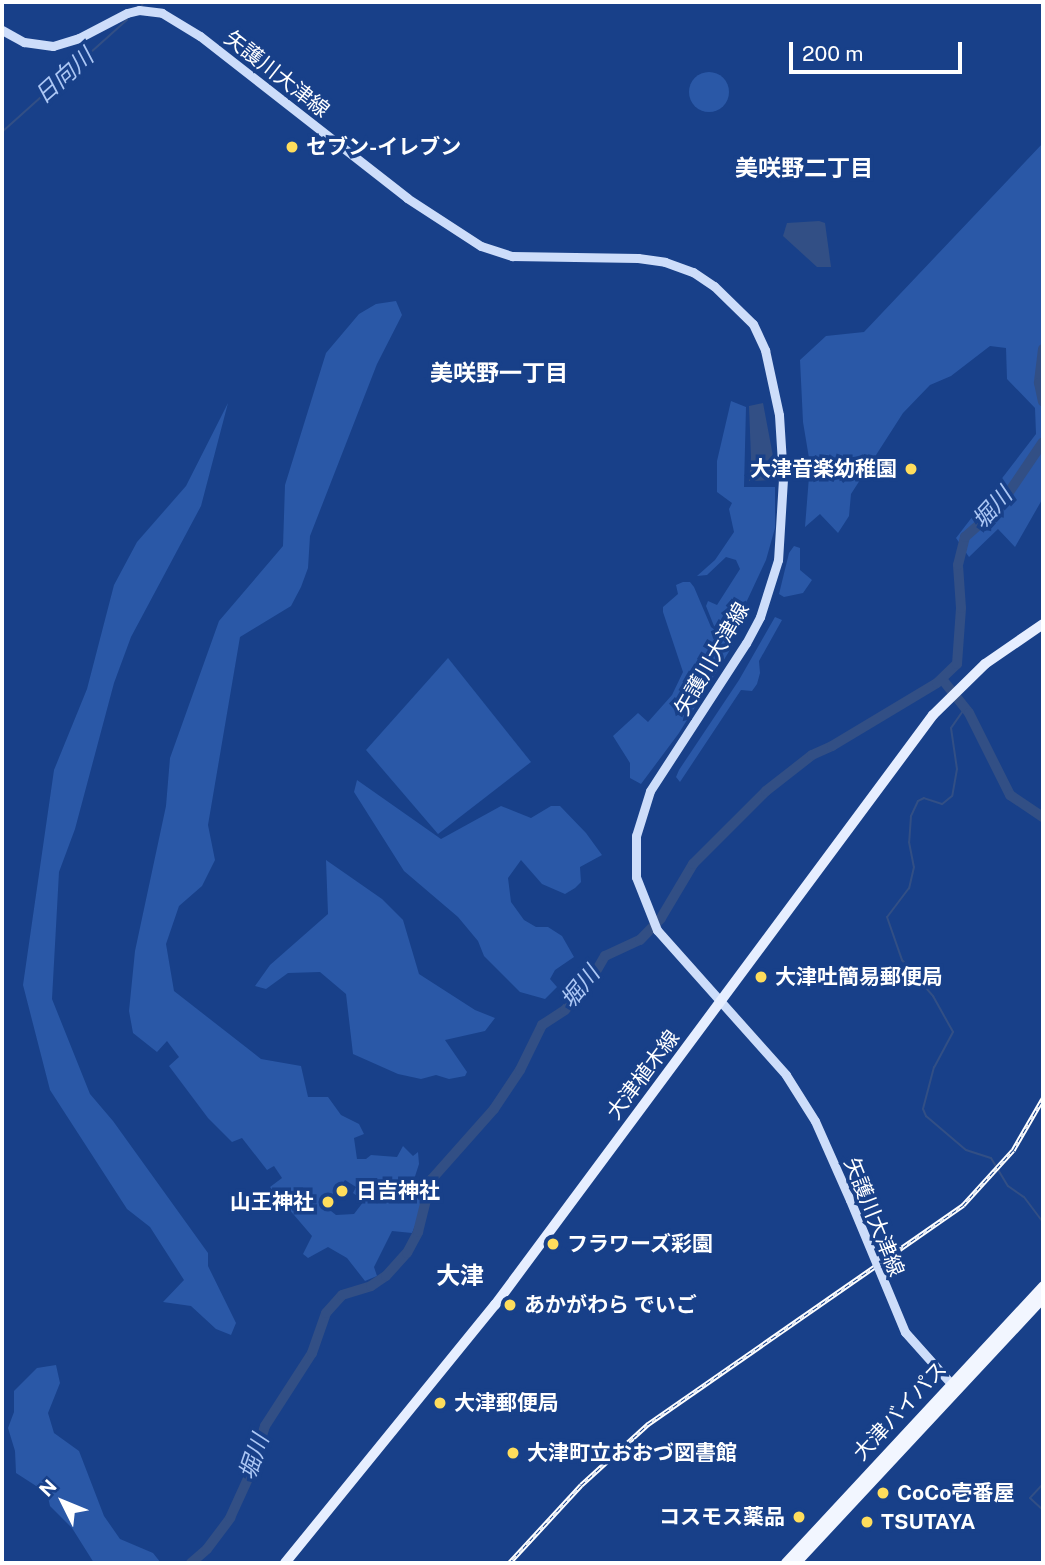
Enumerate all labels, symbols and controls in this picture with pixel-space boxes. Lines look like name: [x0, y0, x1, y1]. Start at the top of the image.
street label: 矢護川大津線: [220, 25, 334, 123]
scale bar: [793, 28, 966, 72]
text: 200 m: [802, 41, 863, 66]
water label: 日向川: [29, 43, 99, 109]
place label: セブン-イレブン: [306, 134, 461, 160]
marker: セブン-イレブン: [284, 139, 300, 155]
district label: 美咲野二丁目: [735, 154, 873, 182]
district label: 美咲野一丁目: [430, 359, 568, 387]
place label: 大津音楽幼稚園: [750, 456, 897, 482]
marker: 大津音楽幼稚園: [903, 461, 919, 477]
water label: 堀川: [966, 482, 1018, 534]
street label: 矢護川大津線: [670, 598, 754, 720]
water label: 堀川: [555, 960, 605, 1014]
place label: 大津吐簡易郵便局: [775, 964, 943, 990]
marker: 大津吐簡易郵便局: [753, 969, 769, 985]
street label: 大津植木線: [601, 1025, 685, 1125]
street label: 矢護川大津線: [839, 1154, 909, 1280]
place label: 日吉神社: [356, 1178, 440, 1204]
marker: 日吉神社: [334, 1183, 350, 1199]
place label: 山王神社: [230, 1189, 314, 1215]
marker: 山王神社: [320, 1194, 336, 1210]
place label: フラワーズ彩園: [567, 1231, 714, 1257]
marker: フラワーズ彩園: [545, 1236, 561, 1252]
district label: 大津: [436, 1262, 484, 1290]
place label: あかがわら でいご: [524, 1292, 697, 1318]
marker: あかがわら でいご: [502, 1297, 518, 1313]
street label: 大津バイパス: [848, 1356, 952, 1466]
place label: 大津郵便局: [454, 1390, 559, 1416]
marker: 大津郵便局: [432, 1395, 448, 1411]
water label: 堀川: [233, 1431, 275, 1483]
place label: 大津町立おおづ図書館: [527, 1440, 737, 1466]
marker: 大津町立おおづ図書館: [505, 1445, 521, 1461]
north arrow: [28, 1467, 98, 1537]
text: N: [35, 1475, 61, 1501]
place label: CoCo壱番屋: [897, 1480, 1014, 1506]
marker: CoCo壱番屋: [875, 1485, 891, 1501]
place label: コスモス薬品: [659, 1504, 785, 1530]
marker: コスモス薬品: [791, 1509, 807, 1525]
place label: TSUTAYA: [881, 1509, 976, 1535]
marker: TSUTAYA: [859, 1514, 875, 1530]

